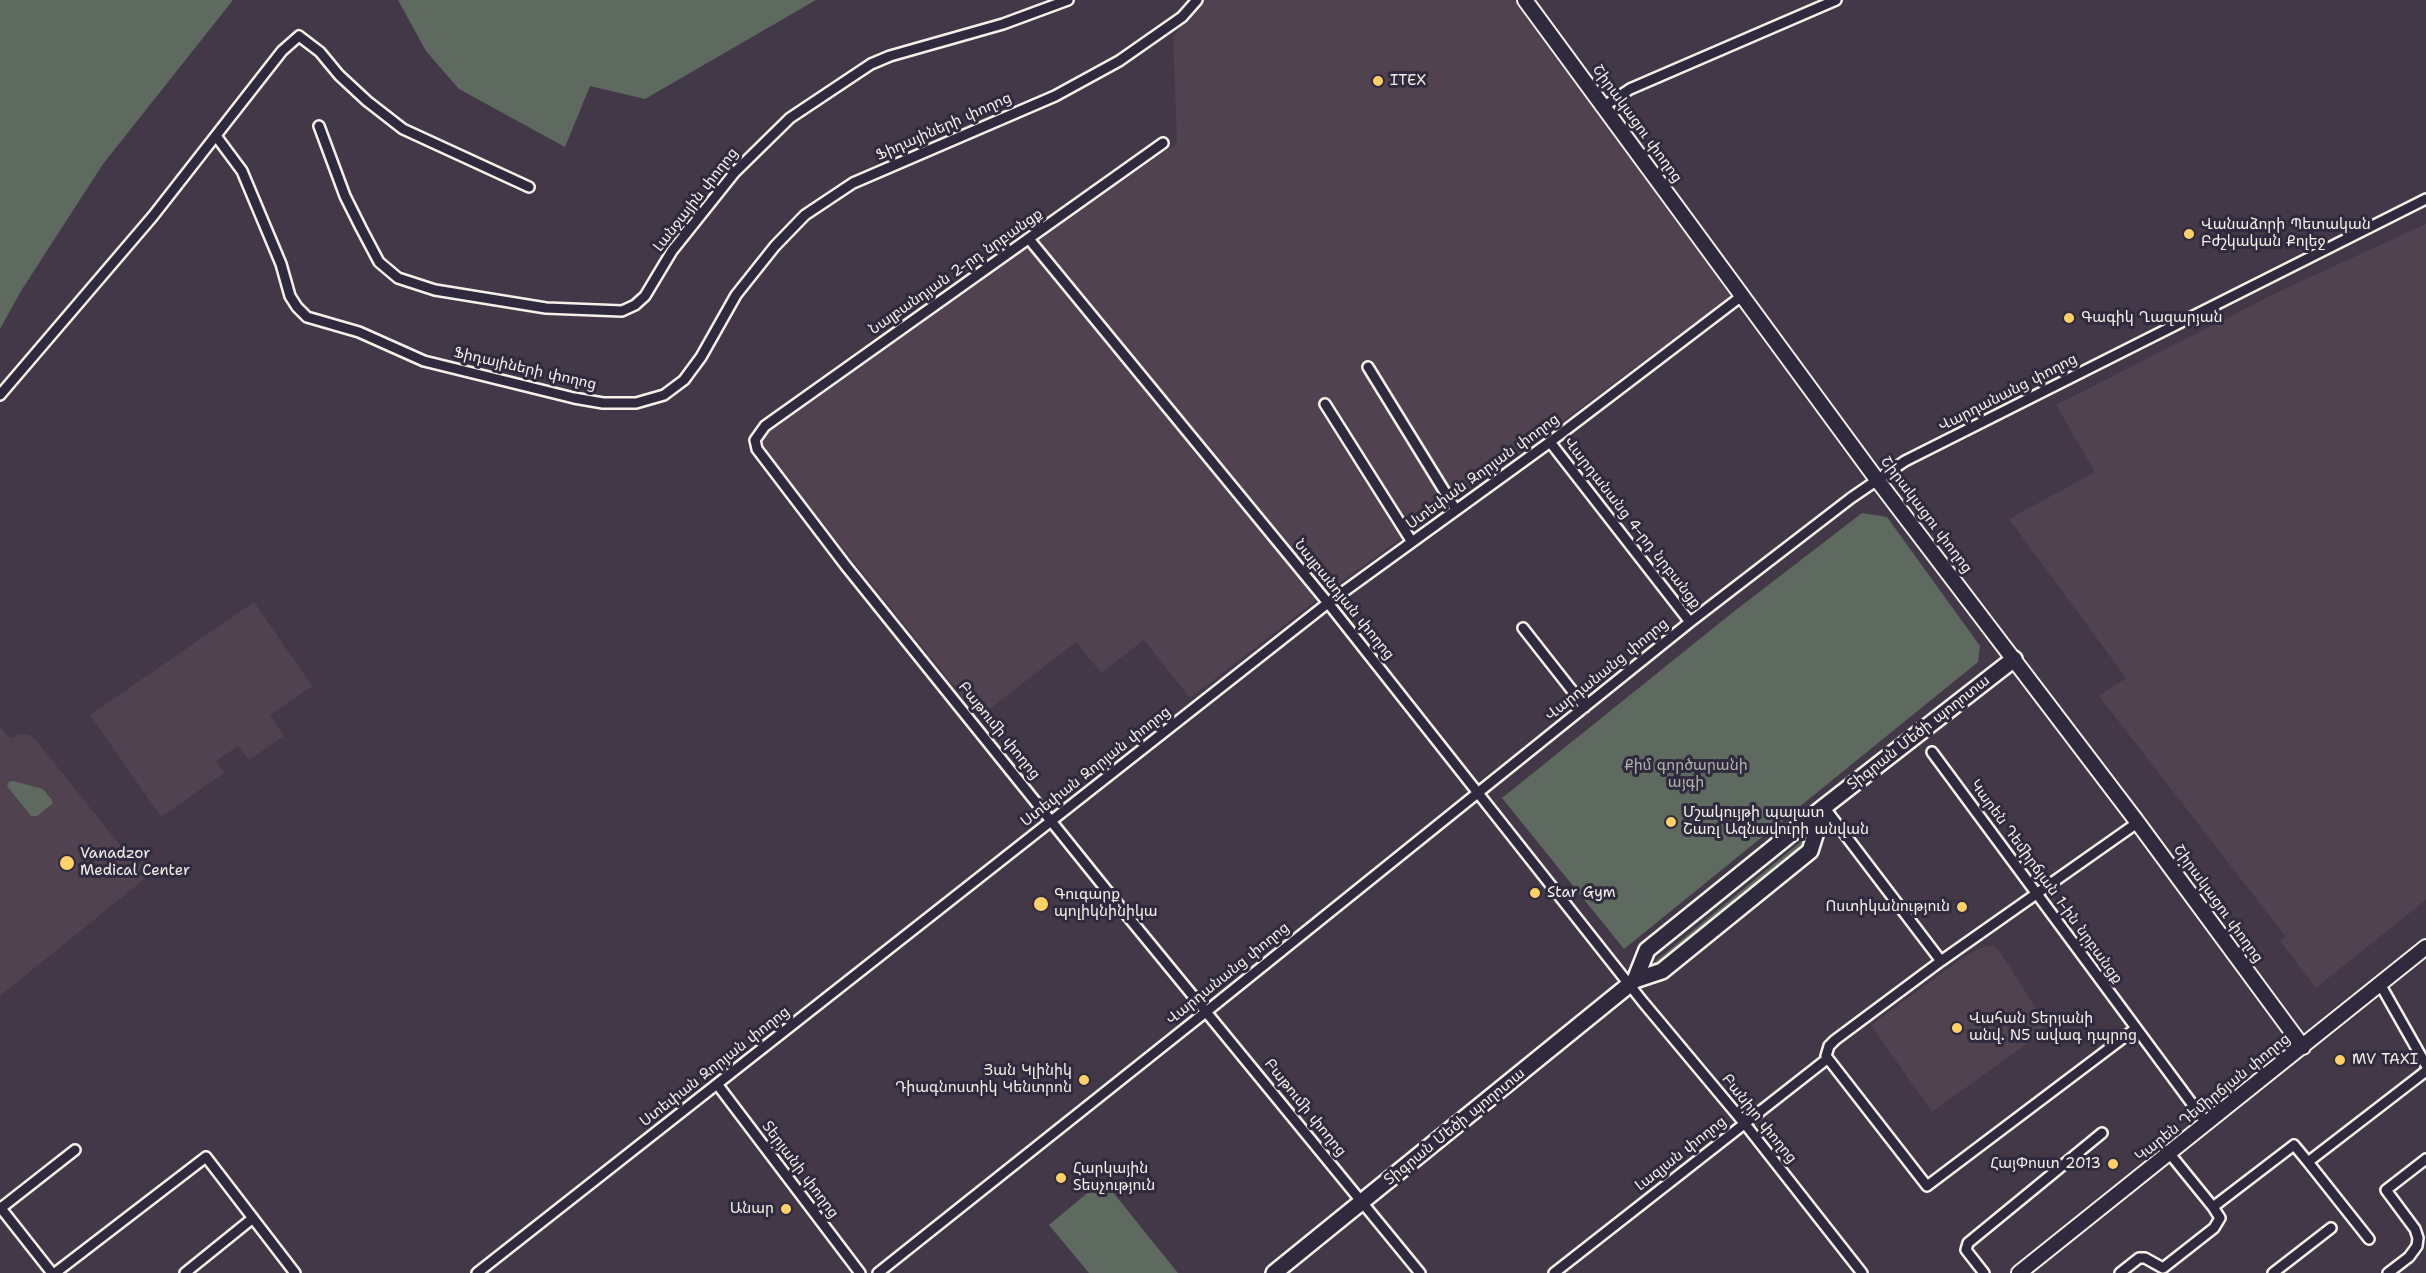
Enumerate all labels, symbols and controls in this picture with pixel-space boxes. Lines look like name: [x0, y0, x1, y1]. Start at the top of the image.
street label: Շիրակացու փողոց: [1588, 62, 1686, 186]
place label: ITEX: [1390, 72, 1426, 90]
marker: ITEX: [1371, 74, 1385, 88]
street label: Ֆիդայիների փողոց: [874, 89, 1014, 165]
street label: Լանջային փողոց: [650, 144, 742, 256]
street label: Նալբանդյան 2-րդ նրբանցք: [866, 205, 1046, 339]
place label: Վանաձորի Պետական Բժշկական Քոլեջ: [2201, 216, 2371, 251]
marker: Վանաձորի Պետական Բժշկական Քոլեջ: [2182, 227, 2196, 241]
place label: Գագիկ Ղազարյան: [2081, 309, 2223, 327]
marker: Գագիկ Ղազարյան: [2062, 311, 2076, 325]
street label: Ֆիդայիների փողոց: [452, 344, 598, 394]
street label: Վարդանանց փողոց: [1936, 350, 2080, 436]
street label: Ստեփան Զորյան փողոց: [1403, 410, 1563, 534]
street label: Վարդանանց 4-րդ նրբանցք: [1560, 434, 1704, 612]
street label: Շիրակացու փողոց: [1876, 453, 1976, 577]
street label: Նալբանդյան փողոց: [1290, 536, 1398, 664]
street label: Վարդանանց փողոց: [1542, 615, 1672, 725]
street label: Տիգրան Մեծի պողոտա: [1844, 672, 1994, 794]
street label: Բաթումի փողոց: [954, 678, 1044, 784]
street label: Ստեփան Զորյան փողոց: [1018, 703, 1174, 831]
park label: Քիմ գործարանի այգի: [1624, 757, 1748, 792]
street label: Կարեն Դեմիրճյան 1-ին նրբանցք: [1966, 776, 2126, 988]
place label: Մշակույթի պալատ Շառլ Ազնավուրի անվան: [1683, 804, 1869, 839]
marker: Մշակույթի պալատ Շառլ Ազնավուրի անվան: [1664, 815, 1678, 829]
street label: Շիրակացու փողոց: [2169, 842, 2267, 966]
place label: Vanadzor Medical Center: [80, 845, 190, 880]
marker: Vanadzor Medical Center: [58, 854, 76, 872]
place label: Star Gym: [1547, 884, 1616, 902]
place label: Գուգարք պոլիկնինիկա: [1054, 886, 1158, 921]
marker: Star Gym: [1528, 886, 1542, 900]
marker: Գուգարք պոլիկնինիկա: [1032, 895, 1050, 913]
place label: Ոստիկանություն: [1825, 898, 1950, 916]
marker: Ոստիկանություն: [1955, 900, 1969, 914]
street label: Վարդանանց փողոց: [1163, 919, 1293, 1029]
street label: Ստեփան Զորյան փողոց: [637, 1003, 793, 1131]
place label: Վահան Տերյանի անվ. N5 ավագ դպրոց: [1969, 1010, 2137, 1045]
marker: Վահան Տերյանի անվ. N5 ավագ դպրոց: [1950, 1021, 1964, 1035]
street label: Կարեն Դեմիրճյան փողոց: [2132, 1030, 2294, 1166]
place label: MV TAXI: [2352, 1051, 2418, 1069]
marker: MV TAXI: [2333, 1053, 2347, 1067]
street label: Բաթումի փողոց: [1260, 1055, 1350, 1161]
place label: Յան Կլինիկ Դիագնոստիկ Կենտրոն: [895, 1062, 1072, 1097]
street label: Տիգրան Մեծի պողոտա: [1381, 1065, 1529, 1189]
street label: Բանիյո փողոց: [1717, 1071, 1801, 1167]
marker: Յան Կլինիկ Դիագնոստիկ Կենտրոն: [1077, 1073, 1091, 1087]
street label: Լազյան փողոց: [1632, 1113, 1730, 1195]
street label: Տերյանի փողոց: [758, 1118, 842, 1222]
place label: ՀայՓոստ 2013: [1990, 1155, 2101, 1173]
marker: ՀայՓոստ 2013: [2106, 1157, 2120, 1171]
place label: Հարկային Տեսչություն: [1073, 1160, 1155, 1195]
marker: Հարկային Տեսչություն: [1054, 1171, 1068, 1185]
place label: Անար: [730, 1200, 774, 1218]
marker: Անար: [779, 1202, 793, 1216]

